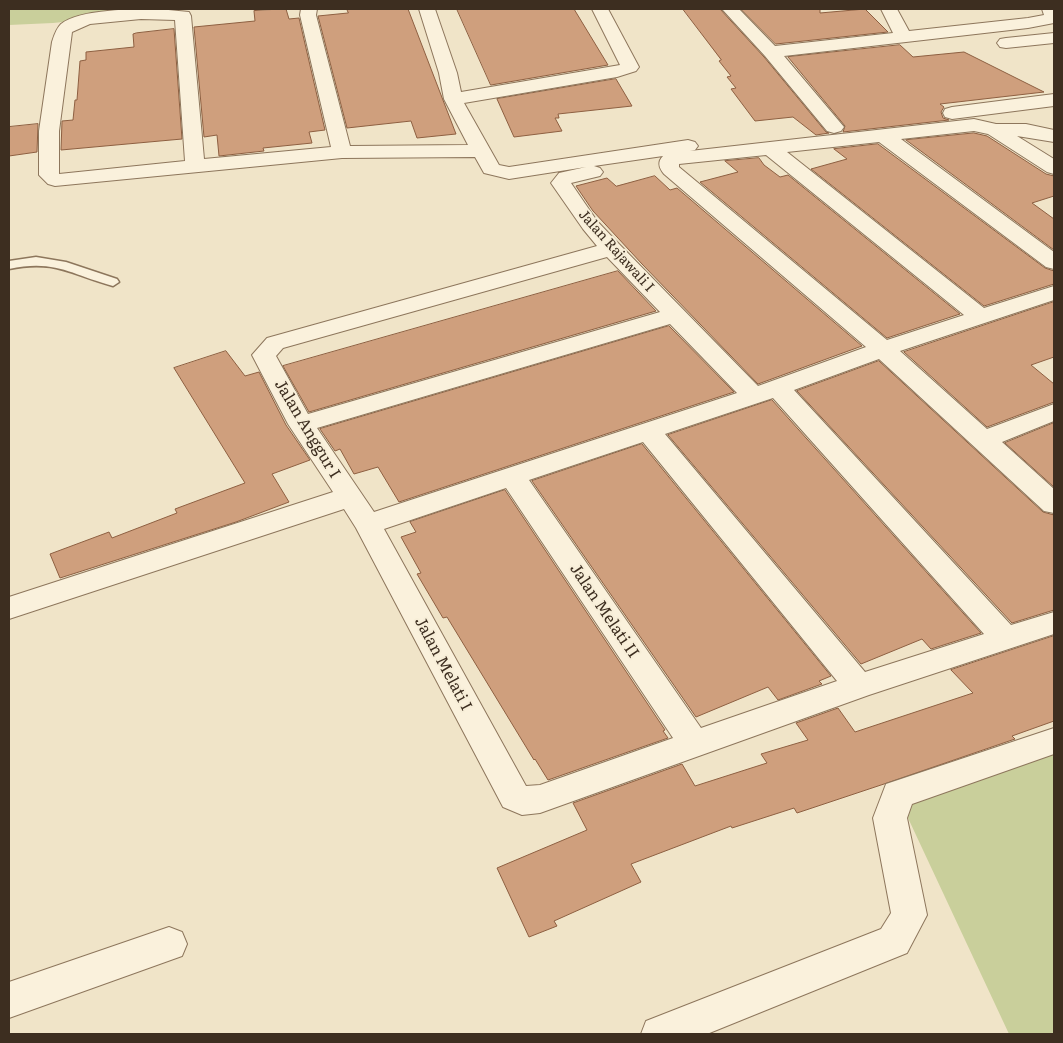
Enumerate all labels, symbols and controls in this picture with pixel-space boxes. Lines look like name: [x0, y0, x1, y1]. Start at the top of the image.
street label: Jalan Rajawali I: [575, 206, 657, 296]
street label: Jalan Anggur I: [270, 376, 344, 482]
street label: Jalan Melati II: [565, 560, 643, 662]
street label: Jalan Melati I: [410, 614, 476, 714]

